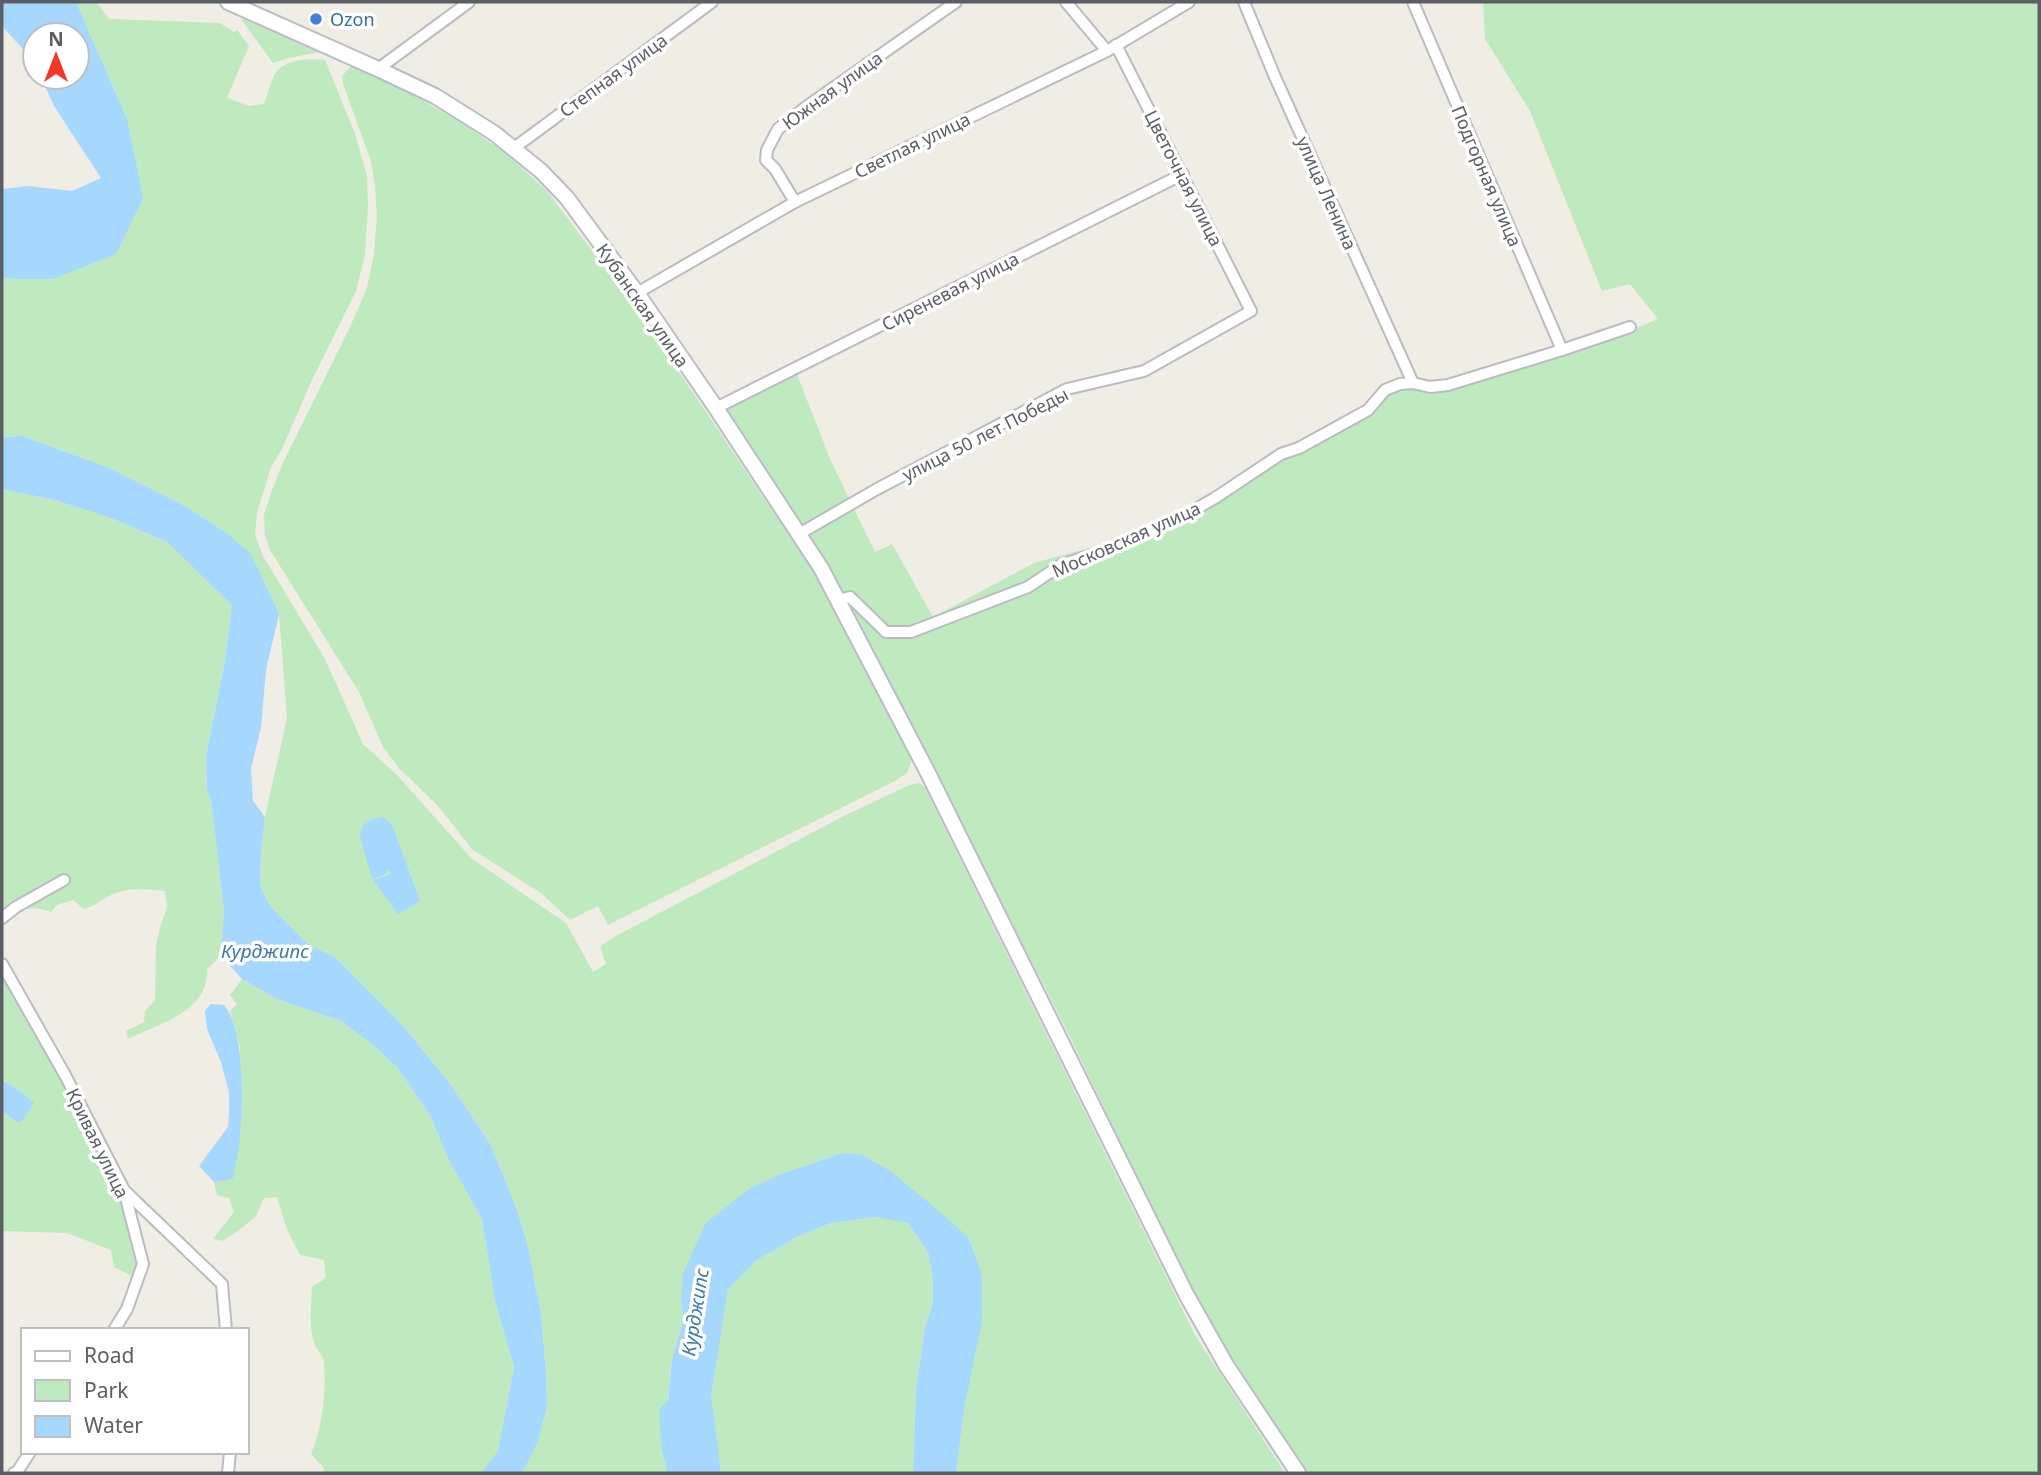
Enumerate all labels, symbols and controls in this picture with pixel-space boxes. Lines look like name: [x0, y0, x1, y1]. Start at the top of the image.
place label: Ozon: [330, 7, 375, 31]
marker: Ozon: [308, 11, 324, 27]
north arrow: [21, 21, 91, 91]
text: N: [48, 26, 64, 52]
street label: Степная улица: [554, 28, 672, 122]
street label: Южная улица: [777, 45, 887, 135]
street label: Подгорная улица: [1446, 102, 1528, 250]
street label: Цветочная улица: [1139, 106, 1229, 250]
street label: Светлая улица: [850, 107, 974, 183]
street label: улица Ленина: [1291, 133, 1363, 253]
street label: Кубанская улица: [591, 238, 695, 372]
street label: Сиреневая улица: [877, 246, 1023, 336]
street label: улица 50 лет Победы: [898, 382, 1072, 486]
street label: Московская улица: [1048, 495, 1204, 583]
water label: Курджипс: [221, 938, 309, 964]
street label: Кривая улица: [61, 1084, 135, 1202]
water label: Курджипс: [675, 1266, 715, 1358]
legend: [21, 1328, 248, 1454]
text: Road: [84, 1341, 134, 1369]
text: Park: [84, 1376, 129, 1404]
text: Water: [84, 1411, 143, 1439]

